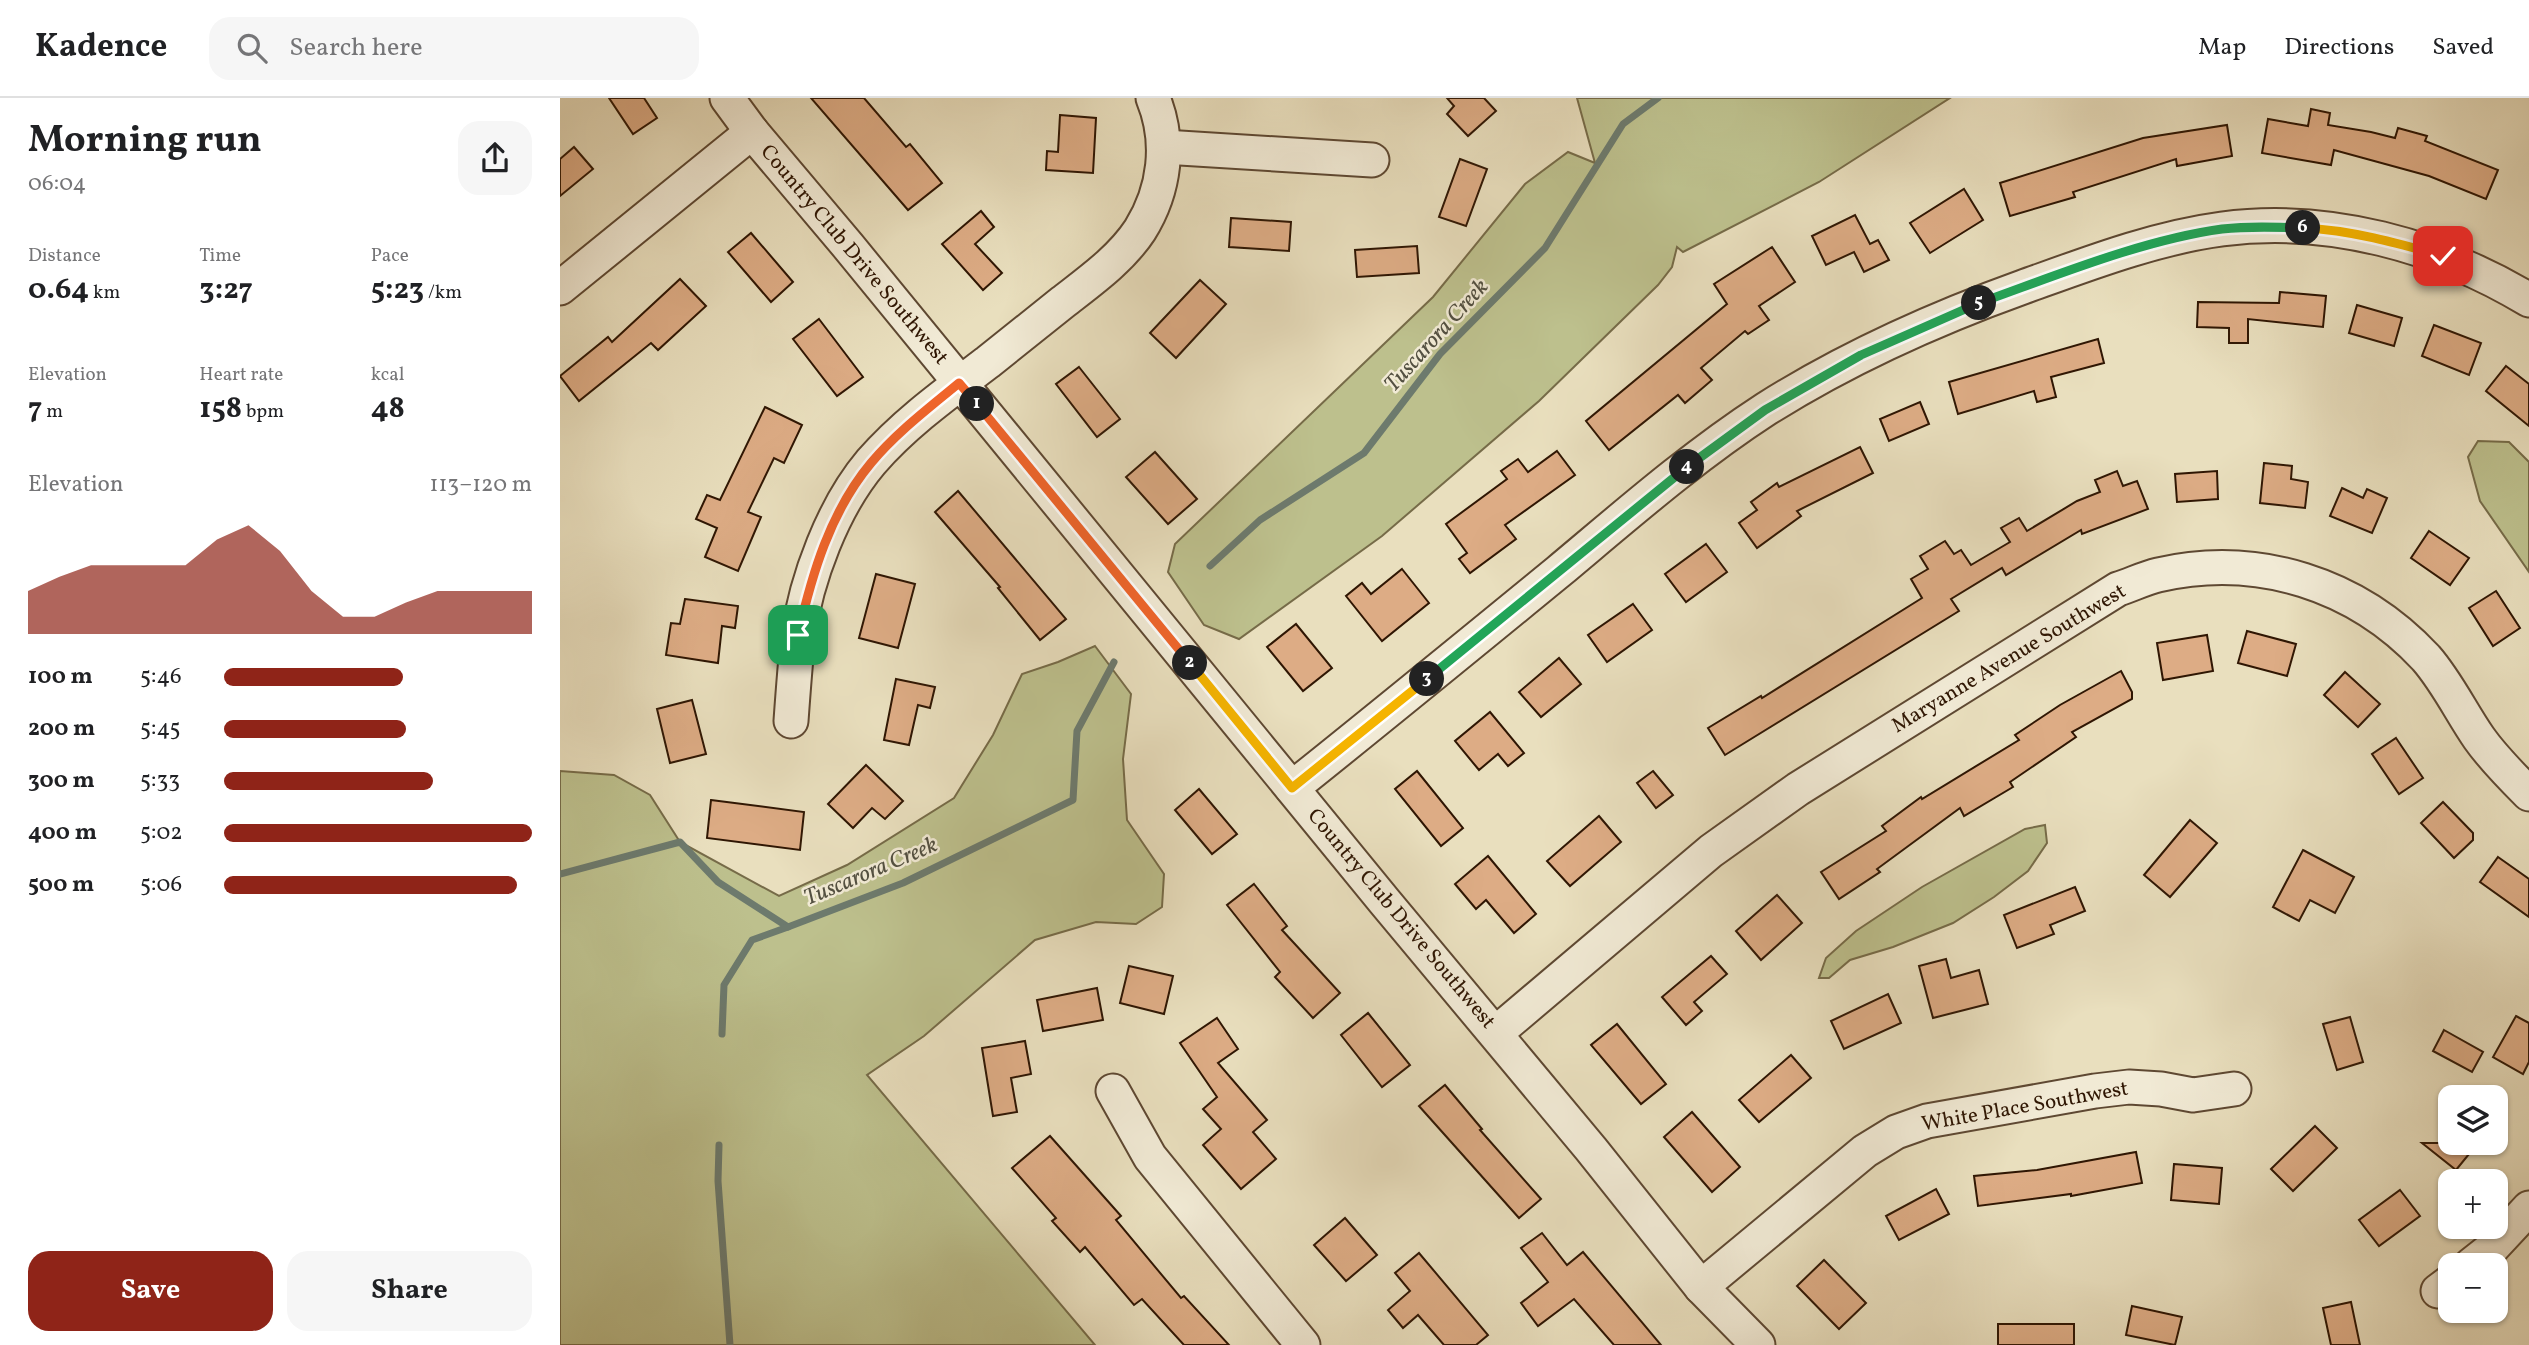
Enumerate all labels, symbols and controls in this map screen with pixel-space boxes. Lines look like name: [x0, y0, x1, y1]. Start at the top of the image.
search box: [209, 17, 699, 80]
text: Kadence: [35, 25, 167, 71]
icon: search: [233, 29, 271, 67]
text: Search here: [289, 30, 423, 66]
text: Map: [2198, 31, 2246, 65]
text: Directions: [2284, 31, 2394, 65]
text: Saved: [2432, 31, 2494, 65]
text: Morning run: [28, 115, 262, 168]
button: share: [458, 121, 532, 195]
street label: Country Club Drive Southwest: [753, 139, 955, 371]
text: 06:04: [28, 168, 86, 200]
pin: 6: [2286, 211, 2320, 246]
text: 6: [2297, 214, 2308, 240]
pin: [2413, 226, 2473, 286]
icon: check: [2424, 237, 2462, 275]
text: Distance: [28, 243, 101, 269]
text: Time: [199, 243, 241, 269]
text: Pace: [371, 243, 409, 269]
text: 0.64: [28, 269, 89, 311]
text: 3:27: [199, 269, 253, 311]
text: 5:23: [371, 269, 424, 311]
water label: Tuscarora Creek: [1377, 272, 1497, 400]
text: km: [89, 280, 120, 306]
text: /km: [424, 280, 462, 306]
pin: 5: [1962, 286, 1996, 320]
text: 5: [1974, 289, 1983, 315]
text: Elevation: [28, 362, 107, 388]
text: Heart rate: [199, 362, 283, 388]
text: kcal: [371, 362, 404, 388]
pin: 1: [960, 386, 994, 422]
text: 7: [28, 388, 42, 430]
text: 158: [199, 388, 242, 430]
text: 48: [371, 388, 405, 430]
text: 1: [973, 390, 980, 416]
text: m: [42, 399, 63, 425]
text: bpm: [242, 399, 284, 425]
pin: 4: [1670, 450, 1704, 484]
text: 4: [1681, 453, 1692, 479]
text: Elevation: [28, 469, 124, 501]
text: 113–120 m: [430, 469, 532, 501]
street label: Maryanne Avenue Southwest: [1886, 577, 2132, 741]
pin: [768, 605, 828, 665]
icon: arrive: [779, 616, 817, 654]
pin: 2: [1172, 646, 1208, 680]
text: 2: [1185, 649, 1194, 675]
text: 100 m: [28, 661, 93, 693]
text: 5:46: [140, 661, 182, 693]
pin: 3: [1410, 662, 1444, 696]
text: 3: [1422, 665, 1431, 691]
text: 200 m: [28, 713, 95, 745]
text: 5:45: [140, 713, 181, 745]
text: 300 m: [28, 765, 95, 797]
text: 5:33: [140, 765, 180, 797]
street label: Country Club Drive Southwest: [1300, 803, 1502, 1035]
text: 400 m: [28, 817, 97, 849]
text: 5:02: [140, 817, 183, 849]
water label: Tuscarora Creek: [799, 829, 943, 915]
text: 500 m: [28, 869, 94, 901]
text: 5:06: [140, 869, 182, 901]
street label: White Place Southwest: [1919, 1075, 2131, 1139]
map controls: [2438, 1085, 2508, 1323]
button: layers: [2438, 1085, 2508, 1155]
button: +: [2438, 1169, 2508, 1239]
button: Save: [28, 1251, 273, 1331]
button: Share: [287, 1251, 532, 1331]
button: −: [2438, 1253, 2508, 1323]

